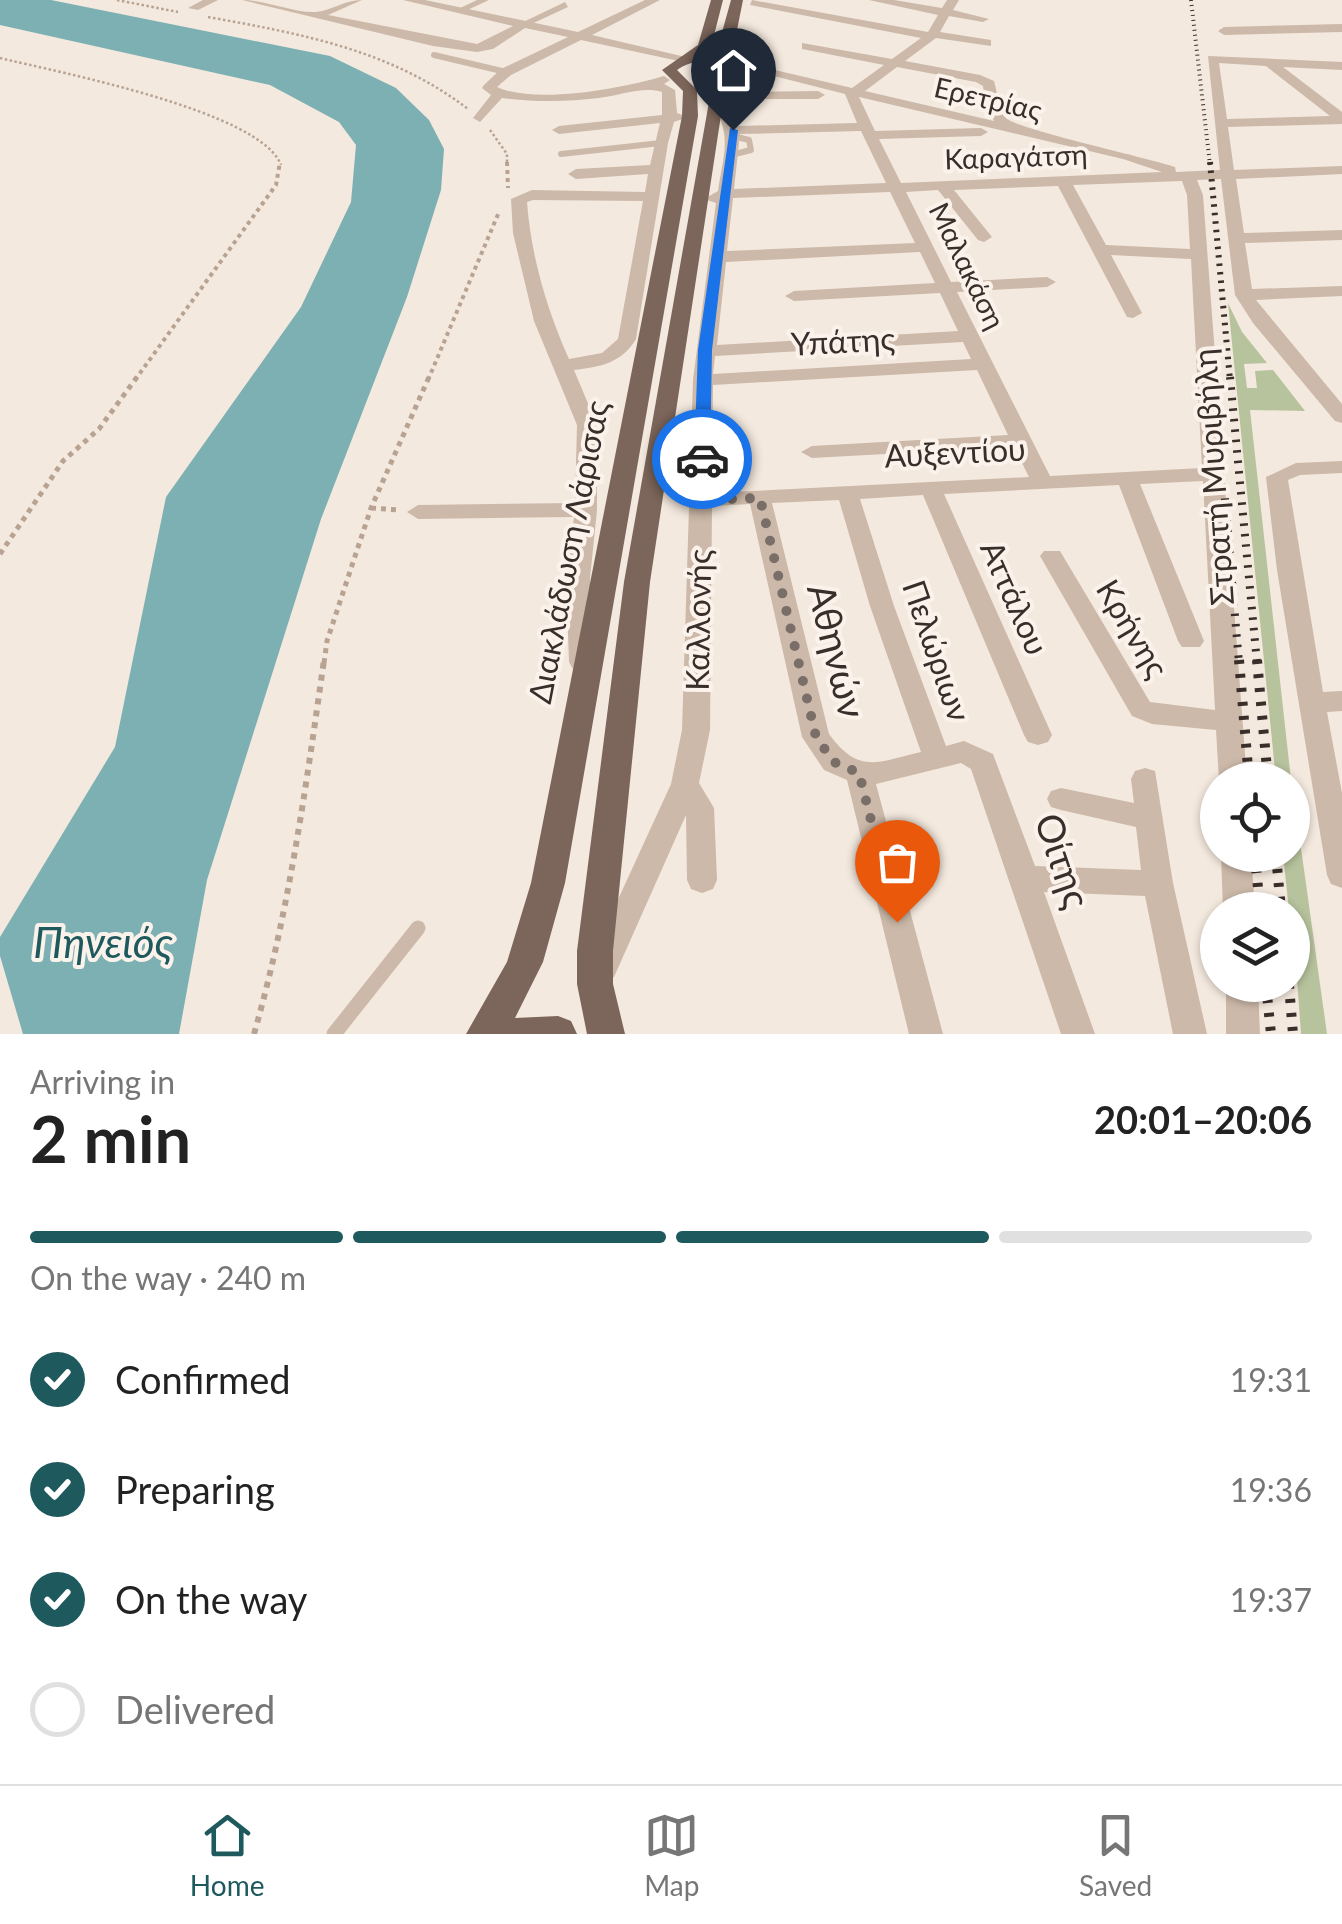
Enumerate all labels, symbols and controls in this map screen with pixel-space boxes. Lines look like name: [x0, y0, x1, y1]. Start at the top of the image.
pin: [691, 28, 776, 131]
icon: home: [706, 43, 761, 98]
street label: Ερετρίας: [931, 69, 1045, 127]
street label: Καραγάτση: [944, 137, 1088, 175]
street label: Μαλακάση: [923, 197, 1013, 334]
street label: Υπάτης: [790, 318, 896, 363]
street label: Στρατή Μυριβήλη: [1184, 347, 1241, 607]
street label: Διακλάδωση Λάρισας: [519, 397, 616, 706]
courier: [652, 409, 752, 509]
street label: Αυξεντίου: [883, 428, 1027, 475]
icon: car: [675, 432, 730, 487]
street label: Αττάλου: [973, 534, 1058, 660]
street label: Καλλoνής: [677, 549, 718, 691]
street label: Κρήνης: [1089, 572, 1178, 684]
street label: Πελώριων: [895, 575, 980, 726]
street label: Αθηνών: [799, 579, 877, 723]
map controls: [1200, 762, 1310, 1002]
button: locate: [1200, 762, 1310, 872]
street label: Οίτης: [1026, 807, 1101, 914]
pin: [855, 820, 940, 923]
icon: bag: [870, 835, 925, 890]
button: layers: [1200, 892, 1310, 1002]
water label: Πηνειός: [33, 917, 174, 967]
text: Arriving in: [30, 1062, 175, 1101]
text: 20:01–20:06: [1094, 1096, 1312, 1142]
text: 2 min: [30, 1099, 191, 1177]
text: On the way · 240 m: [30, 1258, 306, 1297]
icon: check: [30, 1352, 85, 1407]
text: Confirmed: [115, 1356, 291, 1402]
text: 19:31: [1230, 1360, 1312, 1399]
icon: check: [30, 1462, 85, 1517]
text: Preparing: [115, 1466, 275, 1512]
text: 19:36: [1230, 1470, 1312, 1509]
icon: check: [30, 1572, 85, 1627]
text: On the way: [115, 1576, 307, 1622]
text: 19:37: [1230, 1580, 1312, 1619]
text: Delivered: [115, 1686, 275, 1732]
tab: Home: [190, 1808, 264, 1902]
tab: Map: [644, 1808, 699, 1902]
tab: Saved: [1079, 1808, 1152, 1902]

